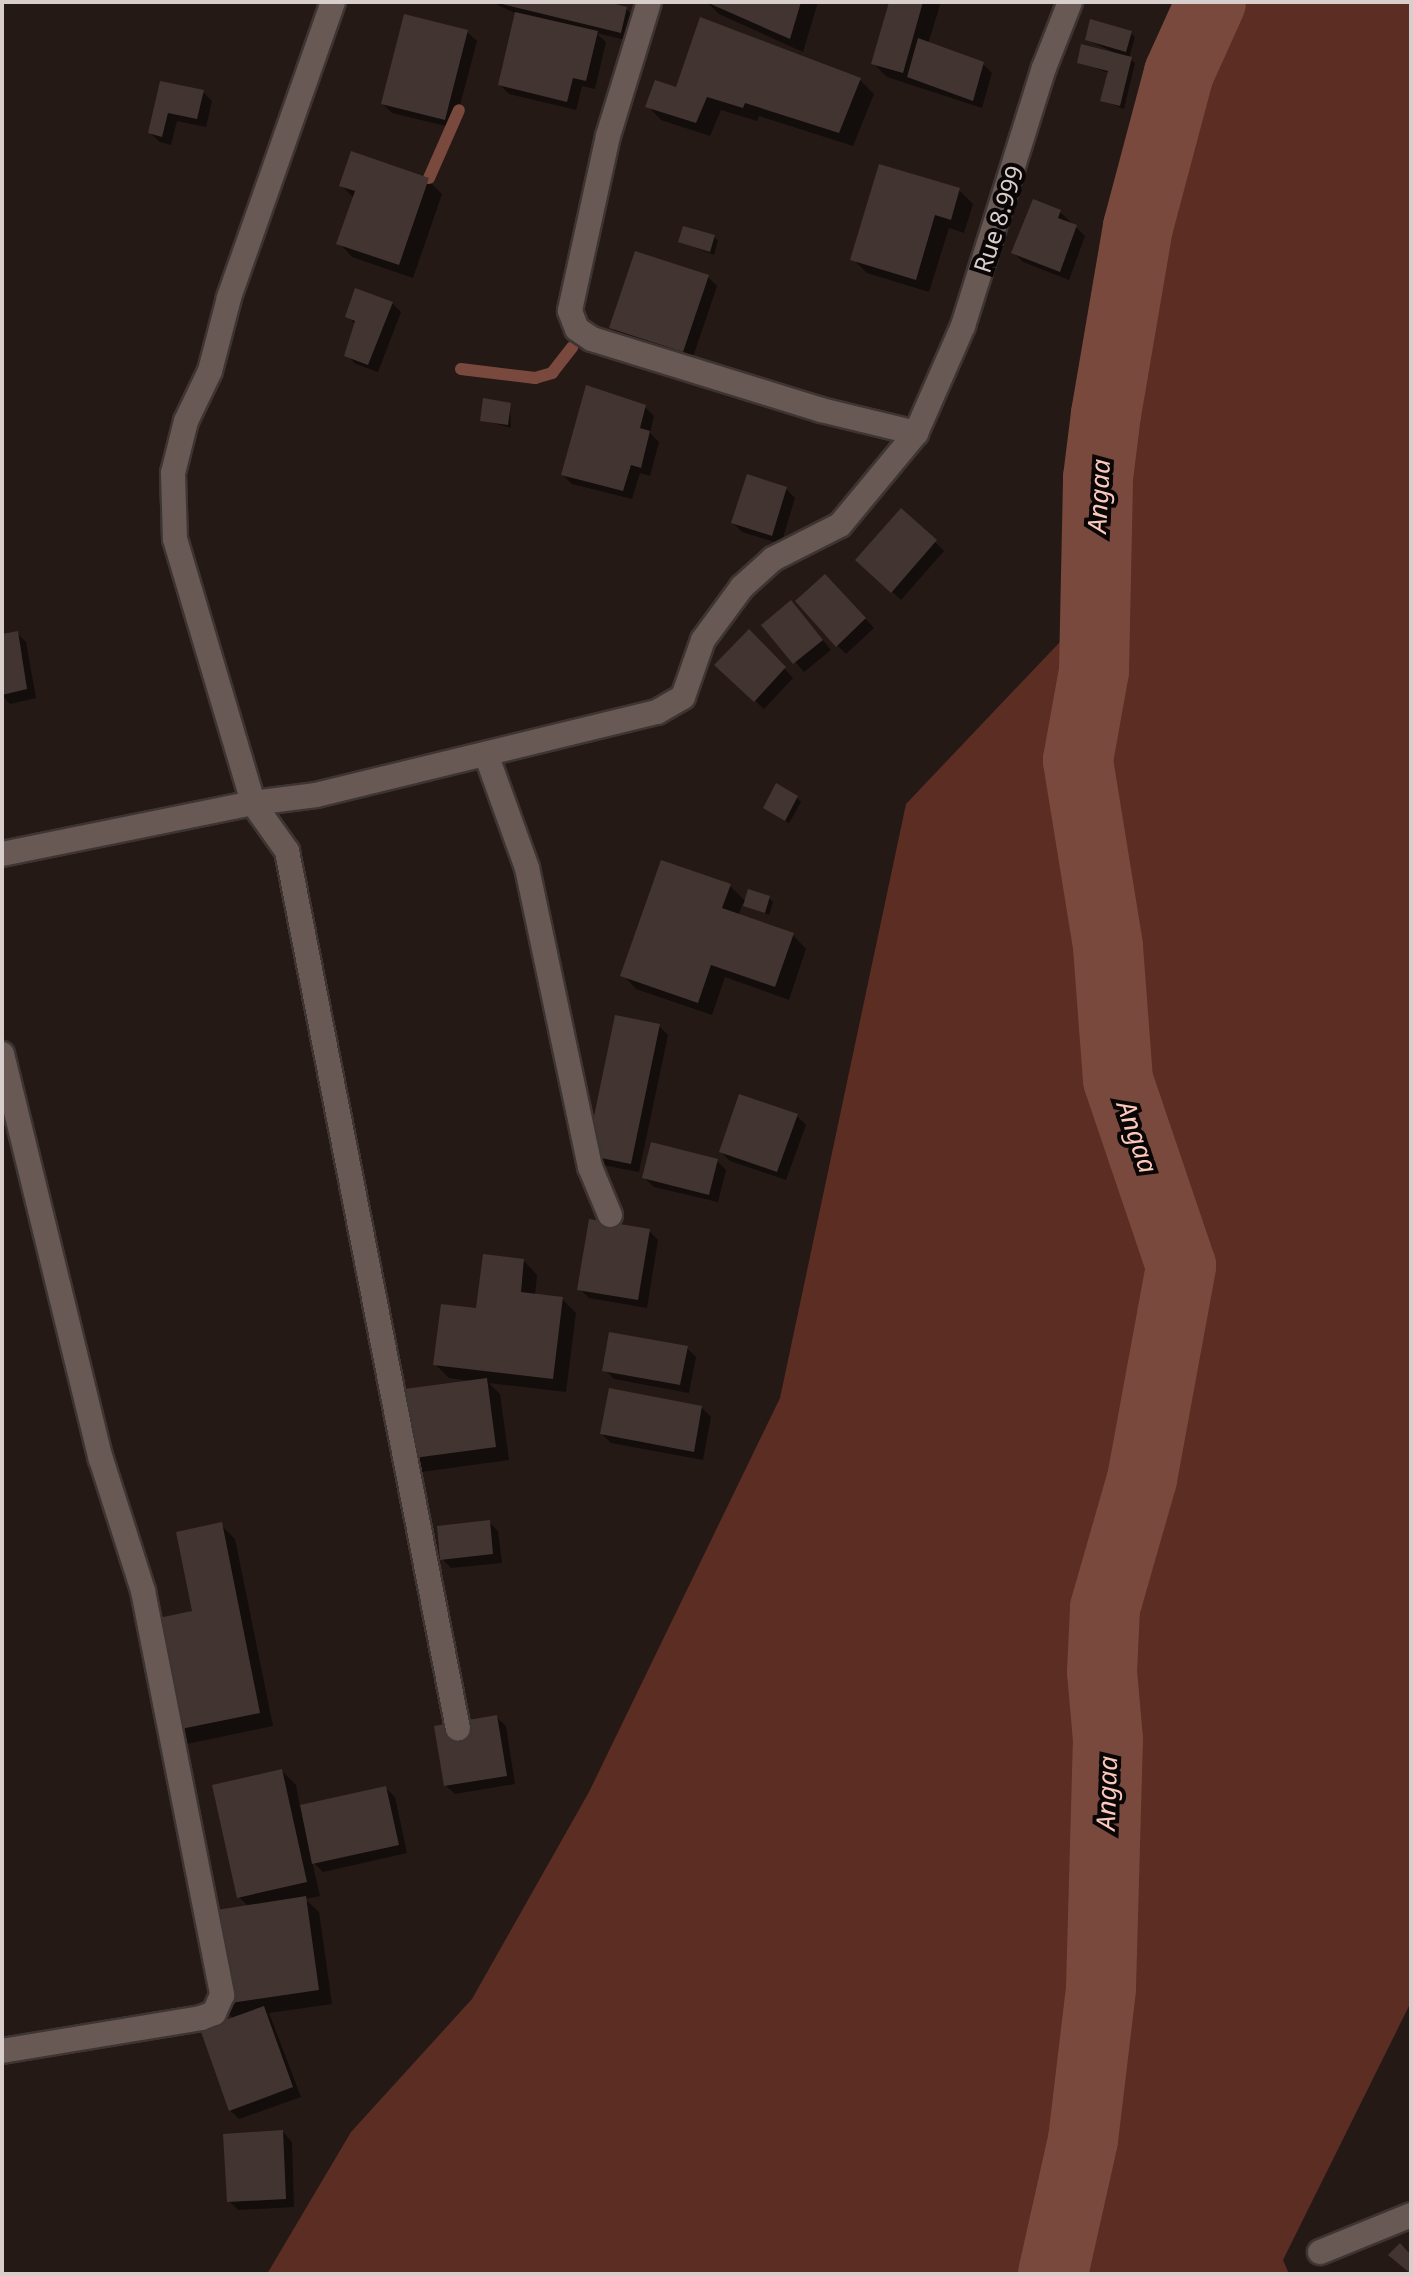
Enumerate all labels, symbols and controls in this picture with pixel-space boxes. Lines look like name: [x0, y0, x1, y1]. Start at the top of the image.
street label: Rue 8.999: [967, 162, 1029, 276]
water label: Angaa: [1081, 458, 1117, 534]
water label: Angaa: [1110, 1097, 1164, 1177]
water label: Angaa: [1090, 1755, 1124, 1831]

